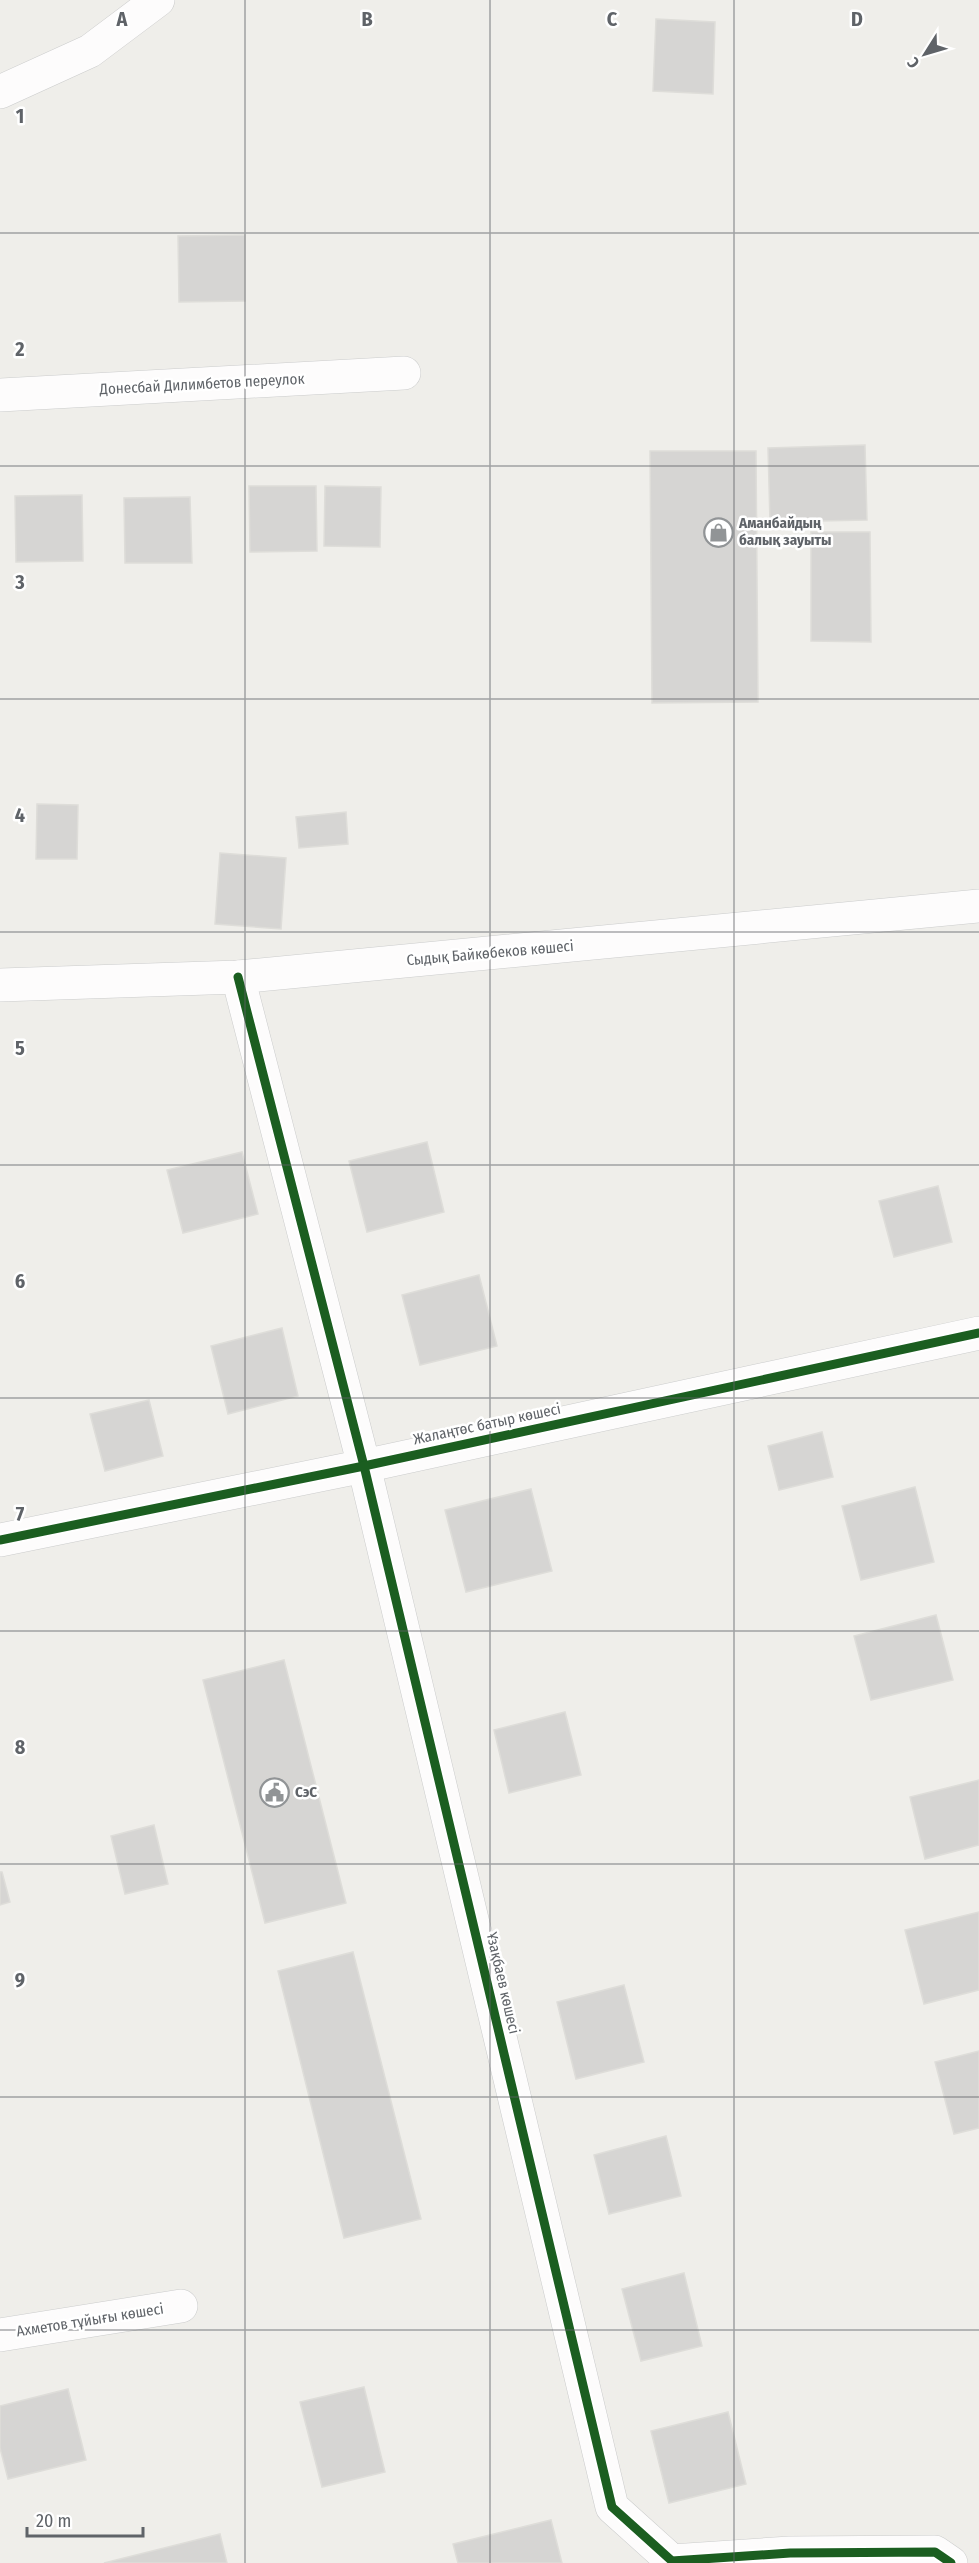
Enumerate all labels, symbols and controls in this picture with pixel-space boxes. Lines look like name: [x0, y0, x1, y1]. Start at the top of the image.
text: A: [116, 7, 129, 31]
text: B: [361, 7, 373, 31]
text: C: [607, 7, 618, 31]
text: D: [851, 7, 863, 31]
north arrow: [895, 24, 955, 84]
text: С: [903, 53, 924, 72]
text: 1: [16, 104, 24, 128]
text: 2: [14, 337, 25, 361]
street label: Донесбай Дилимбетов переулок: [98, 370, 305, 398]
place label: Аманбайдың балық зауыты: [738, 514, 831, 549]
shop icon: Аманбайдың балық зауыты: [702, 516, 734, 548]
text: 3: [14, 570, 25, 594]
text: 4: [15, 803, 25, 827]
street label: Сыдық Байкөбеков көшесі: [406, 937, 574, 969]
text: 5: [15, 1036, 25, 1060]
text: 6: [15, 1269, 25, 1293]
street label: Жалаңтөс батыр көшесі: [412, 1400, 562, 1448]
text: 7: [16, 1502, 25, 1526]
text: 8: [15, 1735, 26, 1759]
public building icon: СэС: [258, 1776, 290, 1808]
place label: СэС: [295, 1783, 317, 1801]
street label: Ұзақбаев көшесі: [483, 1930, 523, 2036]
text: 9: [15, 1968, 25, 1992]
street label: Ахметов тұйығы көшесі: [15, 2299, 165, 2341]
scale bar: [27, 2500, 142, 2538]
text: 20 m: [36, 2510, 71, 2532]

